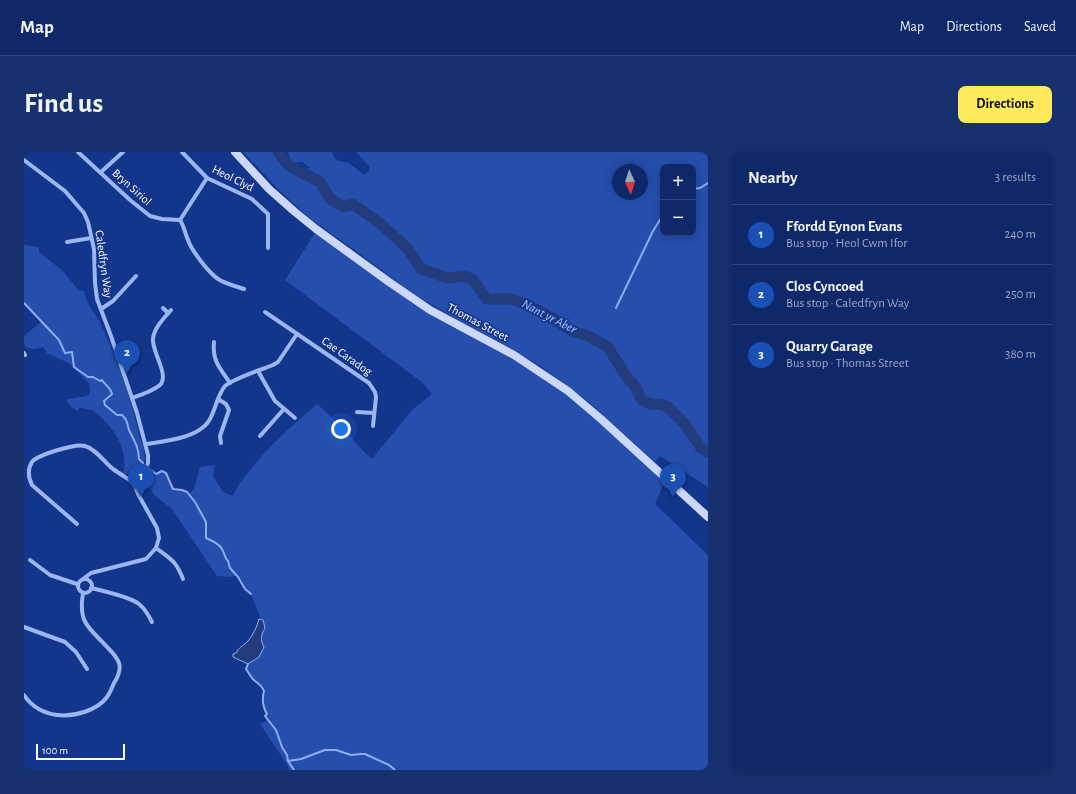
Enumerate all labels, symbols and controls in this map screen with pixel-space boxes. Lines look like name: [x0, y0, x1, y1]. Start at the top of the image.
text: Map: [20, 18, 54, 37]
text: Map: [900, 20, 924, 34]
text: Directions: [946, 20, 1002, 34]
text: Saved: [1024, 20, 1056, 34]
button: Directions: [958, 86, 1052, 123]
text: Find us: [24, 90, 103, 118]
street label: Heol Clyd: [210, 163, 256, 194]
north arrow: [612, 164, 648, 200]
map controls: [660, 164, 696, 236]
button: +: [660, 164, 696, 200]
street label: Bryn Siriol: [110, 167, 154, 208]
text: Nearby: [748, 169, 798, 186]
text: 3 results: [995, 171, 1036, 184]
button: −: [660, 200, 696, 236]
text: Ffordd Eynon Evans: [786, 219, 902, 234]
text: 1: [759, 228, 763, 241]
text: 240 m: [1004, 228, 1036, 241]
street label: Caledfryn Way: [92, 229, 115, 299]
text: Bus stop · Heol Cwm Ifor: [786, 237, 908, 250]
text: Clos Cyncoed: [786, 279, 864, 294]
text: 2: [758, 288, 764, 301]
text: 250 m: [1005, 288, 1036, 301]
text: Bus stop · Caledfryn Way: [786, 297, 909, 310]
water label: Nant yr Aber: [520, 298, 579, 337]
street label: Thomas Street: [445, 301, 511, 343]
street label: Cae Caradog: [320, 334, 374, 378]
text: Quarry Garage: [786, 339, 873, 354]
pin: 2: [114, 340, 140, 373]
text: 3: [758, 348, 764, 361]
text: 380 m: [1005, 348, 1036, 361]
text: Bus stop · Thomas Street: [786, 357, 909, 370]
your location: [331, 419, 351, 439]
pin: 1: [128, 464, 154, 497]
pin: 3: [660, 464, 686, 497]
scale bar: [36, 742, 125, 761]
text: 100 m: [42, 745, 68, 756]

